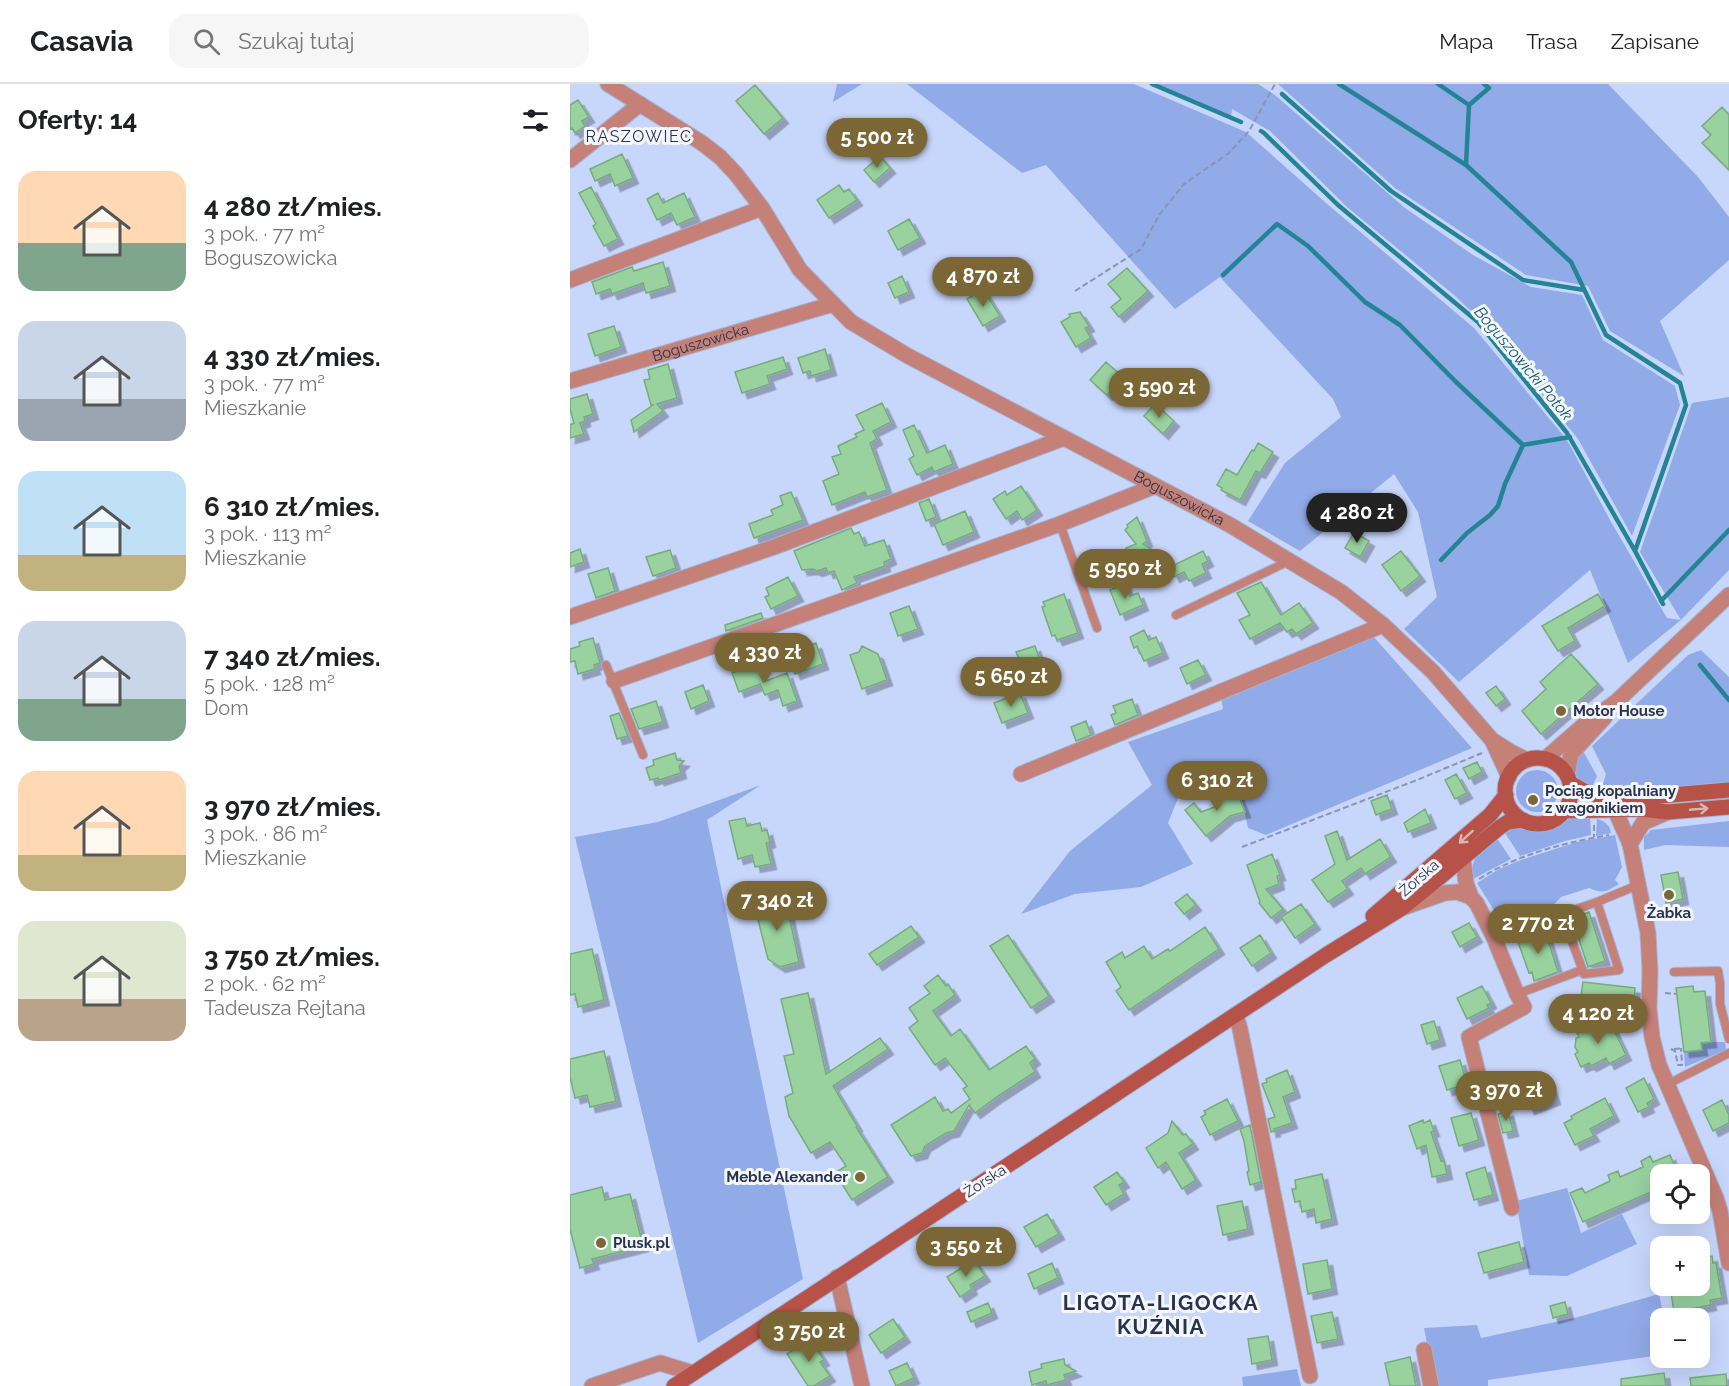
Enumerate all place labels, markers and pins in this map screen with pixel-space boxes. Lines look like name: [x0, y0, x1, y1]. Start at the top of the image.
pin: 5 500 zł: [815, 118, 939, 169]
pin: 4 870 zł: [921, 257, 1045, 308]
pin: 3 590 zł: [1097, 368, 1221, 419]
pin: 4 280 zł: [1295, 493, 1419, 544]
pin: 5 950 zł: [1063, 549, 1187, 600]
pin: 4 330 zł: [703, 633, 827, 684]
pin: 5 650 zł: [949, 657, 1073, 708]
place label: Motor House: [1573, 702, 1664, 720]
marker: Motor House: [1554, 704, 1568, 718]
pin: 6 310 zł: [1155, 761, 1279, 812]
place label: Pociąg kopalniany z wagonikiem: [1545, 782, 1677, 817]
marker: Pociąg kopalniany z wagonikiem: [1526, 793, 1540, 807]
pin: 7 340 zł: [715, 881, 839, 932]
marker: Żabka: [1662, 888, 1676, 902]
pin: 2 770 zł: [1476, 904, 1600, 955]
place label: Żabka: [1647, 904, 1692, 922]
pin: 4 120 zł: [1536, 994, 1660, 1045]
pin: 3 970 zł: [1444, 1071, 1568, 1122]
place label: Meble Alexander: [726, 1168, 848, 1186]
marker: Meble Alexander: [853, 1170, 867, 1184]
pin: 3 550 zł: [904, 1227, 1028, 1278]
place label: Plusk.pl: [613, 1234, 670, 1252]
marker: Plusk.pl: [594, 1236, 608, 1250]
pin: 3 750 zł: [747, 1312, 871, 1363]

